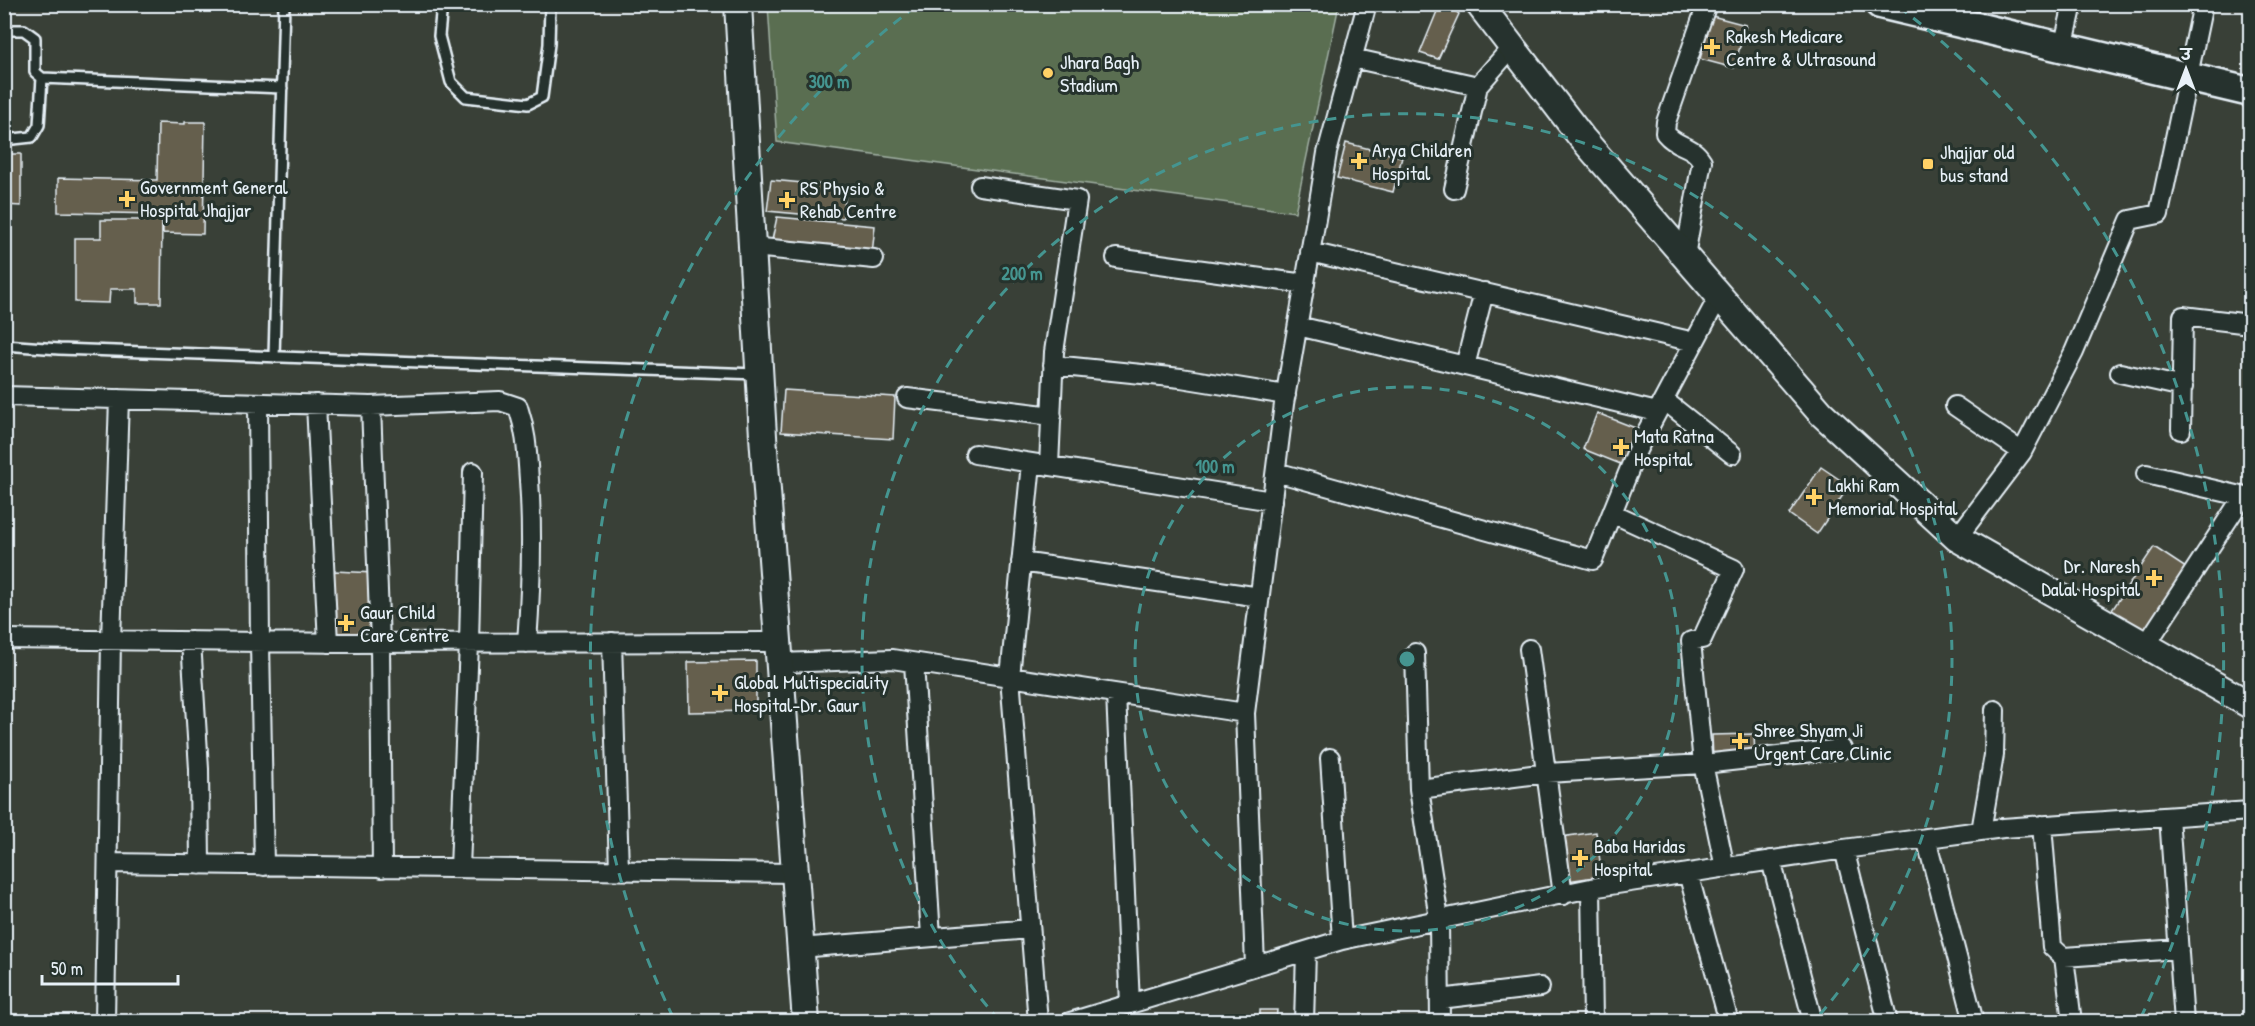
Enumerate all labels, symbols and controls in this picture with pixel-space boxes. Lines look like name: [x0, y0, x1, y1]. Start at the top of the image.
place label: Rakesh Medicare Centre & Ultrasound: [1726, 22, 1876, 72]
marker: Rakesh Medicare Centre & Ultrasound: [1703, 38, 1721, 56]
north arrow: [2156, 39, 2216, 99]
text: उ: [2179, 43, 2193, 65]
place label: Jhara Bagh Stadium: [1060, 48, 1139, 98]
marker: Jhara Bagh Stadium: [1041, 66, 1055, 80]
text: 300 m: [809, 69, 849, 94]
place label: Arya Children Hospital: [1372, 136, 1472, 186]
place label: Jhajjar old bus stand: [1940, 138, 2015, 188]
marker: Arya Children Hospital: [1350, 152, 1368, 170]
marker: Jhajjar old bus stand: [1921, 157, 1935, 171]
place label: Government General Hospital Jhajjar: [140, 173, 289, 223]
place label: RS Physio & Rehab Centre: [800, 174, 897, 224]
marker: Government General Hospital Jhajjar: [118, 190, 136, 208]
marker: RS Physio & Rehab Centre: [778, 191, 796, 209]
text: 200 m: [1002, 261, 1042, 286]
place label: Mata Ratna Hospital: [1634, 422, 1714, 472]
marker: Mata Ratna Hospital: [1612, 438, 1630, 456]
text: 100 m: [1195, 454, 1235, 479]
place label: Lakhi Ram Memorial Hospital: [1828, 471, 1958, 521]
marker: Lakhi Ram Memorial Hospital: [1805, 488, 1823, 506]
place label: Dr. Naresh Dalal Hospital: [2041, 552, 2141, 602]
marker: Dr. Naresh Dalal Hospital: [2145, 569, 2163, 587]
place label: Gaur Child Care Centre: [360, 598, 450, 648]
marker: Gaur Child Care Centre: [337, 614, 355, 632]
centre of rings: [1397, 649, 1417, 669]
place label: Global Multispeciality Hospital-Dr. Gaur: [734, 668, 889, 718]
marker: Global Multispeciality Hospital-Dr. Gaur: [711, 684, 729, 702]
place label: Shree Shyam Ji Urgent Care Clinic: [1754, 716, 1891, 766]
marker: Shree Shyam Ji Urgent Care Clinic: [1731, 732, 1749, 750]
place label: Baba Haridas Hospital: [1594, 832, 1686, 882]
marker: Baba Haridas Hospital: [1571, 849, 1589, 867]
scale bar: [42, 948, 178, 986]
text: 50 m: [51, 956, 83, 981]

